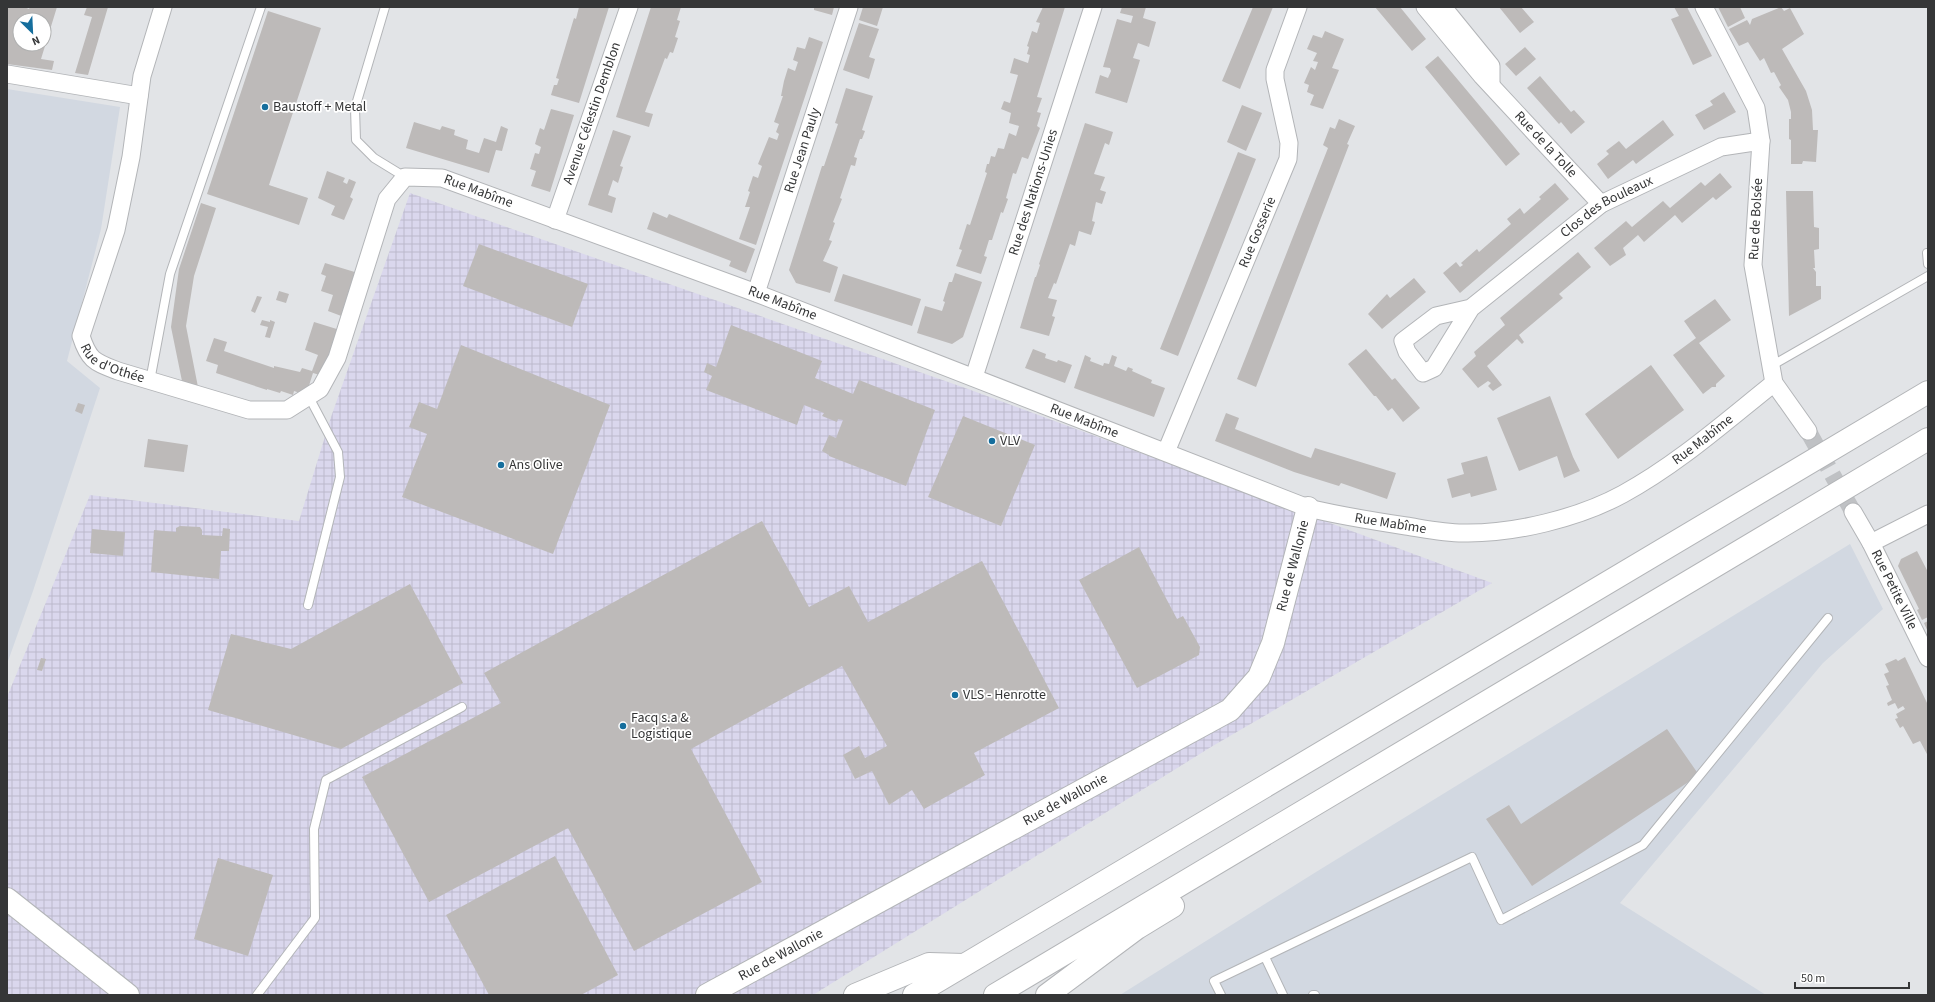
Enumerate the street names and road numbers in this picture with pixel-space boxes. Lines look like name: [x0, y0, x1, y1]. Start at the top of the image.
street label: Avenue Célestin Demblon: [558, 39, 626, 187]
street label: Rue Jean Pauly: [779, 105, 826, 196]
street label: Rue de la Tolle: [1510, 107, 1582, 182]
street label: Rue des Nations-Unies: [1004, 127, 1063, 258]
street label: Rue Mabîme: [441, 169, 516, 213]
street label: Clos des Bouleaux: [1556, 170, 1657, 243]
street label: Rue de Bolsée: [1744, 177, 1768, 260]
street label: Rue Gosserie: [1234, 194, 1281, 271]
street label: Rue Mabîme: [745, 281, 820, 326]
street label: Rue d'Othée: [75, 340, 147, 388]
street label: Rue Mabîme: [1047, 398, 1122, 443]
street label: Rue Mabîme: [1668, 410, 1738, 470]
street label: Rue Mabîme: [1353, 508, 1428, 539]
street label: Rue de Wallonie: [1272, 518, 1314, 614]
street label: Rue Petite Ville: [1866, 546, 1922, 633]
street label: Rue de Wallonie: [1019, 769, 1111, 831]
street label: Rue de Wallonie: [735, 924, 827, 986]

